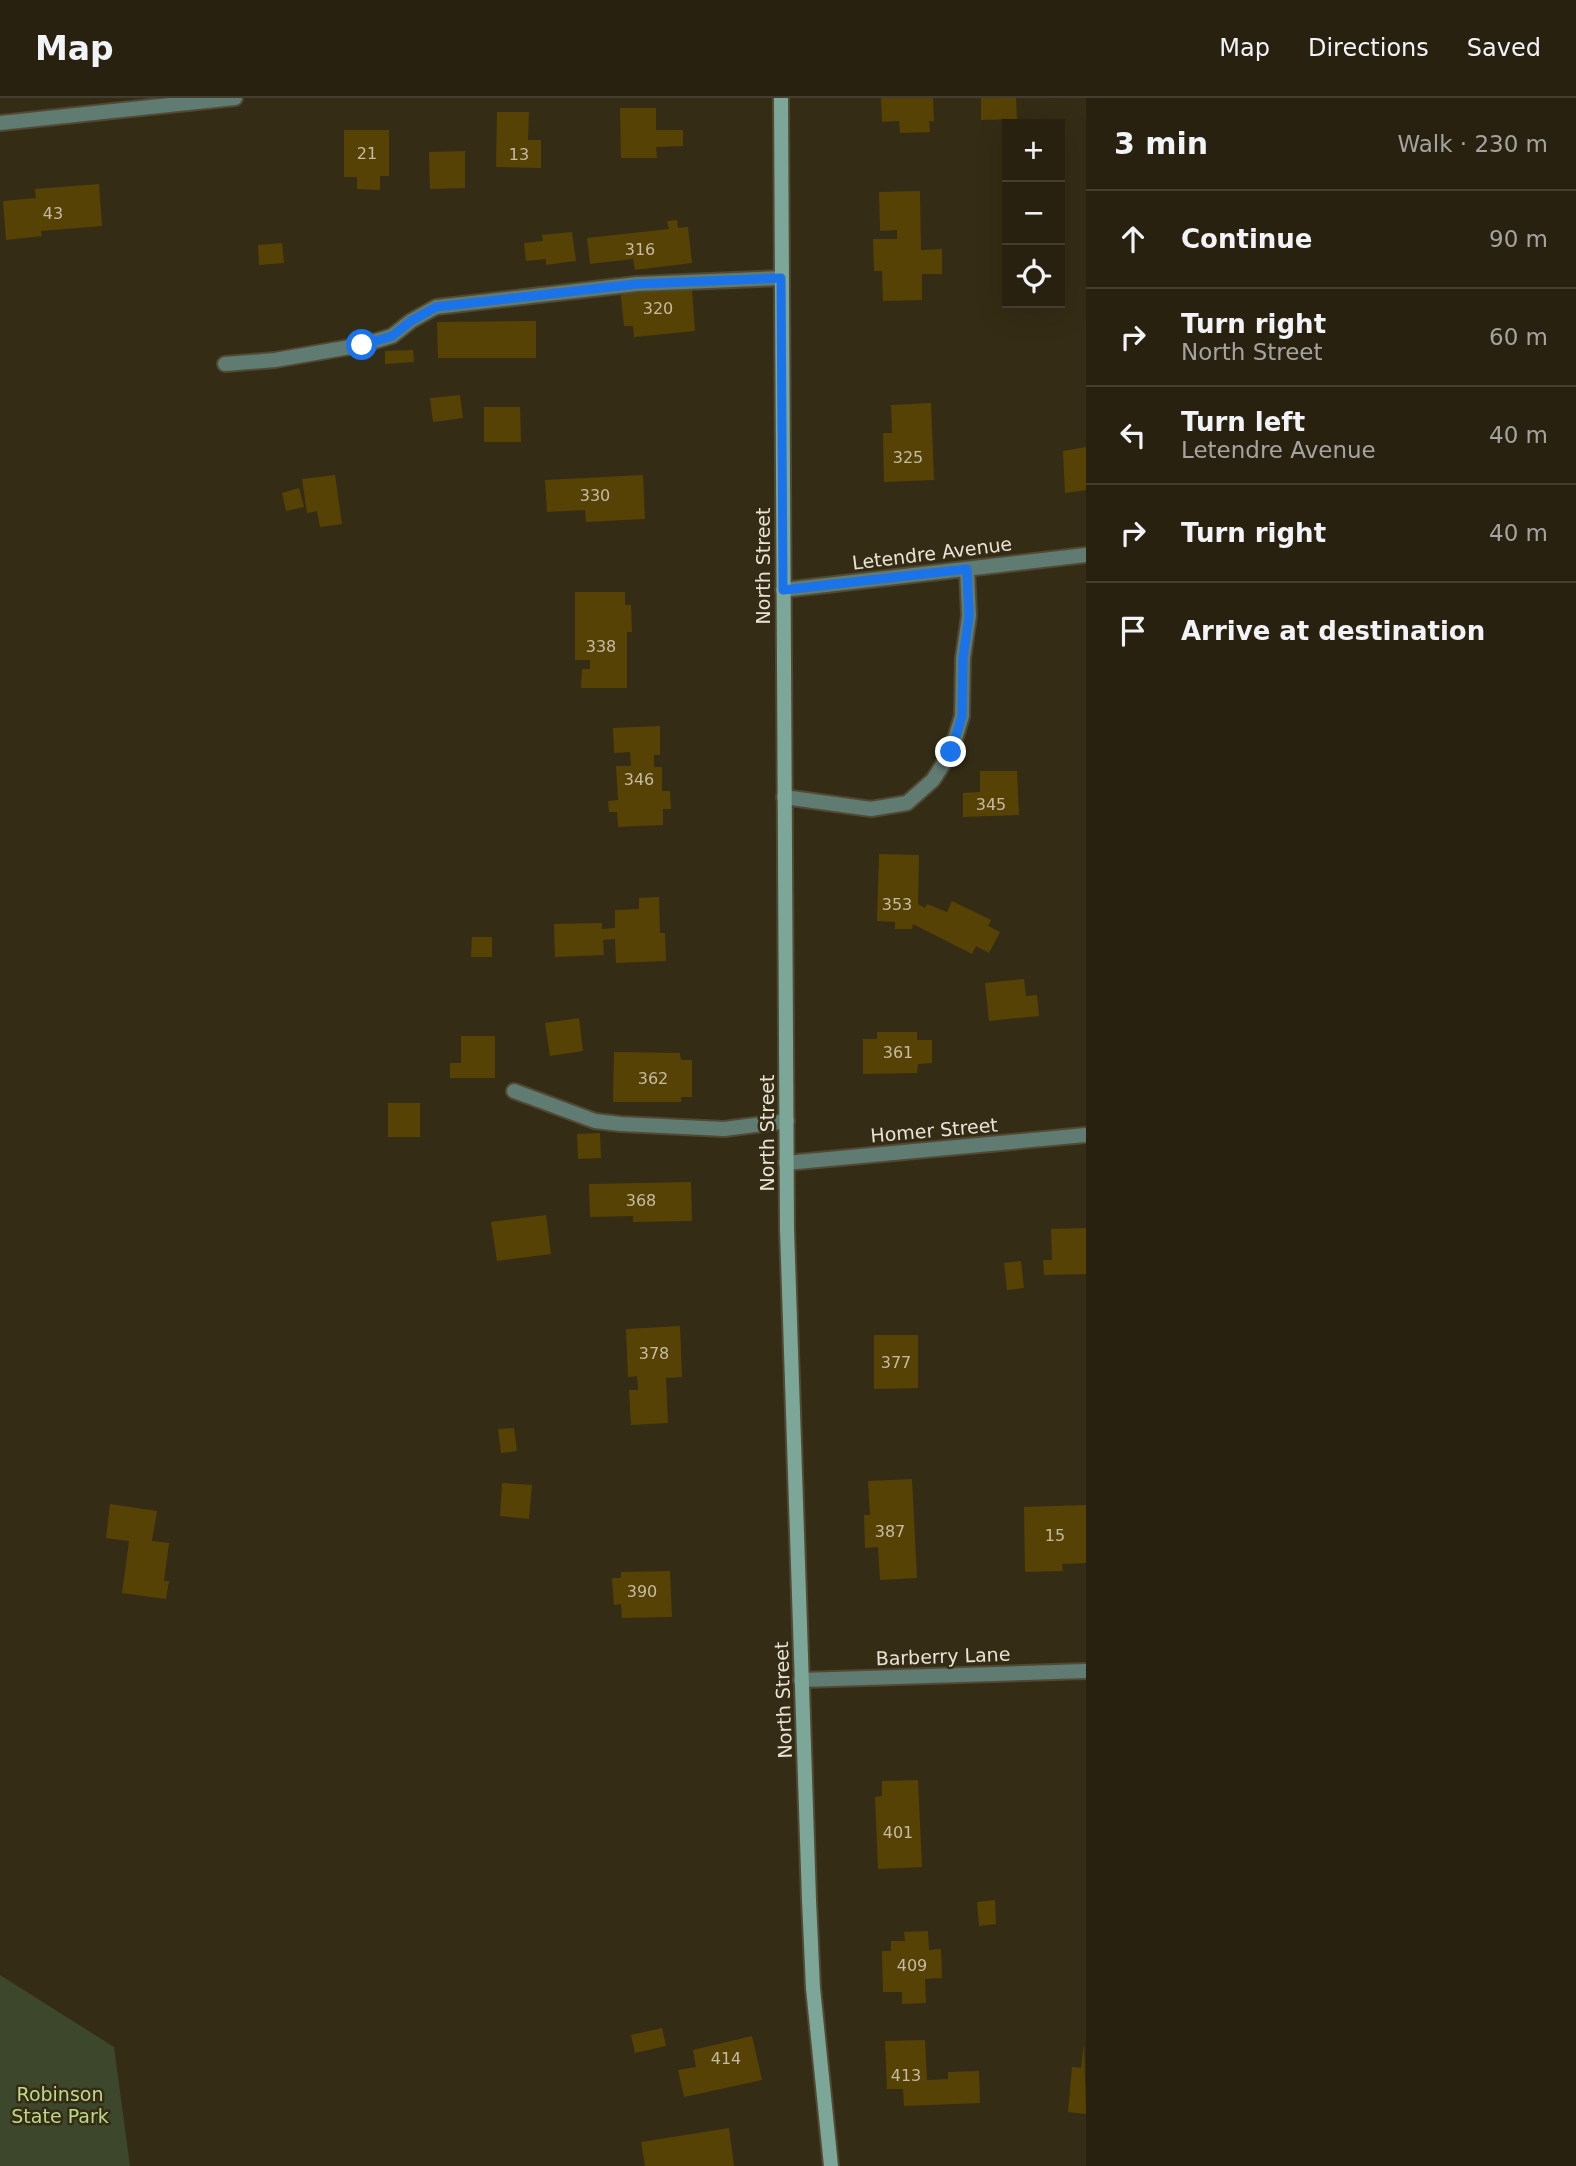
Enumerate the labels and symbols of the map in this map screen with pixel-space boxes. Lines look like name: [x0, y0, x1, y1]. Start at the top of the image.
house number: 21: [357, 144, 377, 163]
house number: 13: [509, 145, 529, 164]
house number: 43: [43, 204, 63, 223]
house number: 316: [625, 240, 655, 259]
house number: 320: [643, 299, 673, 318]
route start: [346, 329, 377, 360]
house number: 325: [893, 448, 923, 467]
house number: 330: [580, 486, 610, 505]
street label: North Street: [752, 508, 774, 624]
street label: Letendre Avenue: [851, 532, 1013, 574]
house number: 338: [586, 637, 616, 656]
route end: [935, 736, 966, 767]
house number: 346: [624, 770, 654, 789]
house number: 345: [976, 795, 1006, 814]
house number: 353: [882, 895, 912, 914]
house number: 361: [883, 1043, 913, 1062]
house number: 362: [638, 1069, 668, 1088]
street label: North Street: [756, 1075, 778, 1191]
street label: Homer Street: [869, 1113, 999, 1147]
house number: 368: [626, 1191, 656, 1210]
house number: 378: [639, 1344, 669, 1363]
house number: 377: [881, 1353, 911, 1372]
house number: 387: [875, 1522, 905, 1541]
house number: 15: [1045, 1526, 1065, 1545]
house number: 390: [627, 1582, 657, 1601]
street label: North Street: [770, 1641, 796, 1759]
street label: Barberry Lane: [875, 1643, 1011, 1669]
house number: 401: [883, 1823, 913, 1842]
house number: 409: [897, 1956, 927, 1975]
house number: 414: [711, 2049, 741, 2068]
house number: 413: [891, 2066, 921, 2085]
park label: Robinson State Park: [11, 2083, 109, 2127]

